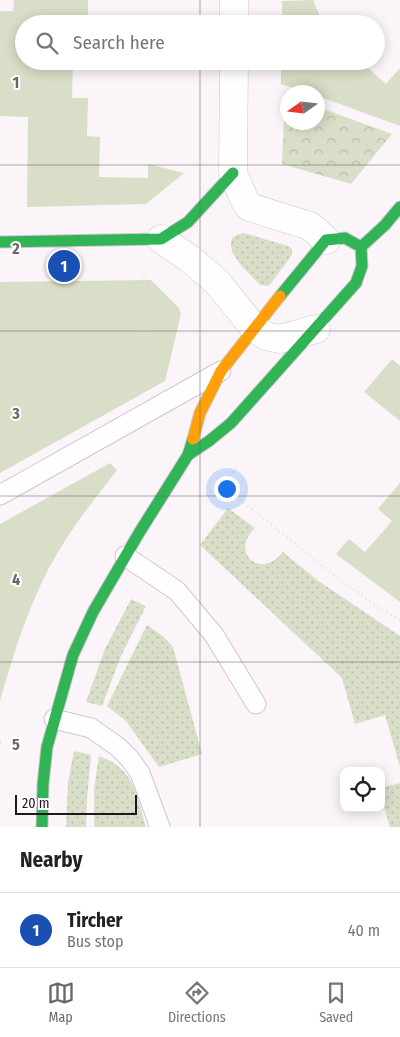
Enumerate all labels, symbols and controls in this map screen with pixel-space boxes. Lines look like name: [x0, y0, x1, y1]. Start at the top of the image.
search box: [15, 15, 385, 70]
icon: search: [33, 29, 61, 57]
text: Search here: [73, 31, 165, 54]
text: 1: [13, 73, 19, 92]
north arrow: [280, 85, 325, 130]
text: 2: [11, 239, 20, 258]
pin: 1: [48, 247, 80, 285]
text: 3: [11, 404, 20, 423]
your location: [214, 476, 240, 502]
text: 4: [12, 570, 20, 589]
text: 5: [12, 735, 20, 754]
map controls: [340, 767, 385, 812]
button: locate: [340, 767, 385, 812]
scale bar: [15, 792, 138, 815]
text: 20 m: [22, 795, 50, 812]
text: Nearby: [20, 847, 82, 873]
text: Tircher: [67, 909, 122, 932]
text: 1: [33, 921, 39, 940]
text: 40 m: [348, 921, 380, 940]
text: Bus stop: [67, 932, 123, 951]
tab: Map: [47, 979, 75, 1026]
tab: Directions: [168, 979, 226, 1026]
tab: Saved: [319, 979, 353, 1026]

